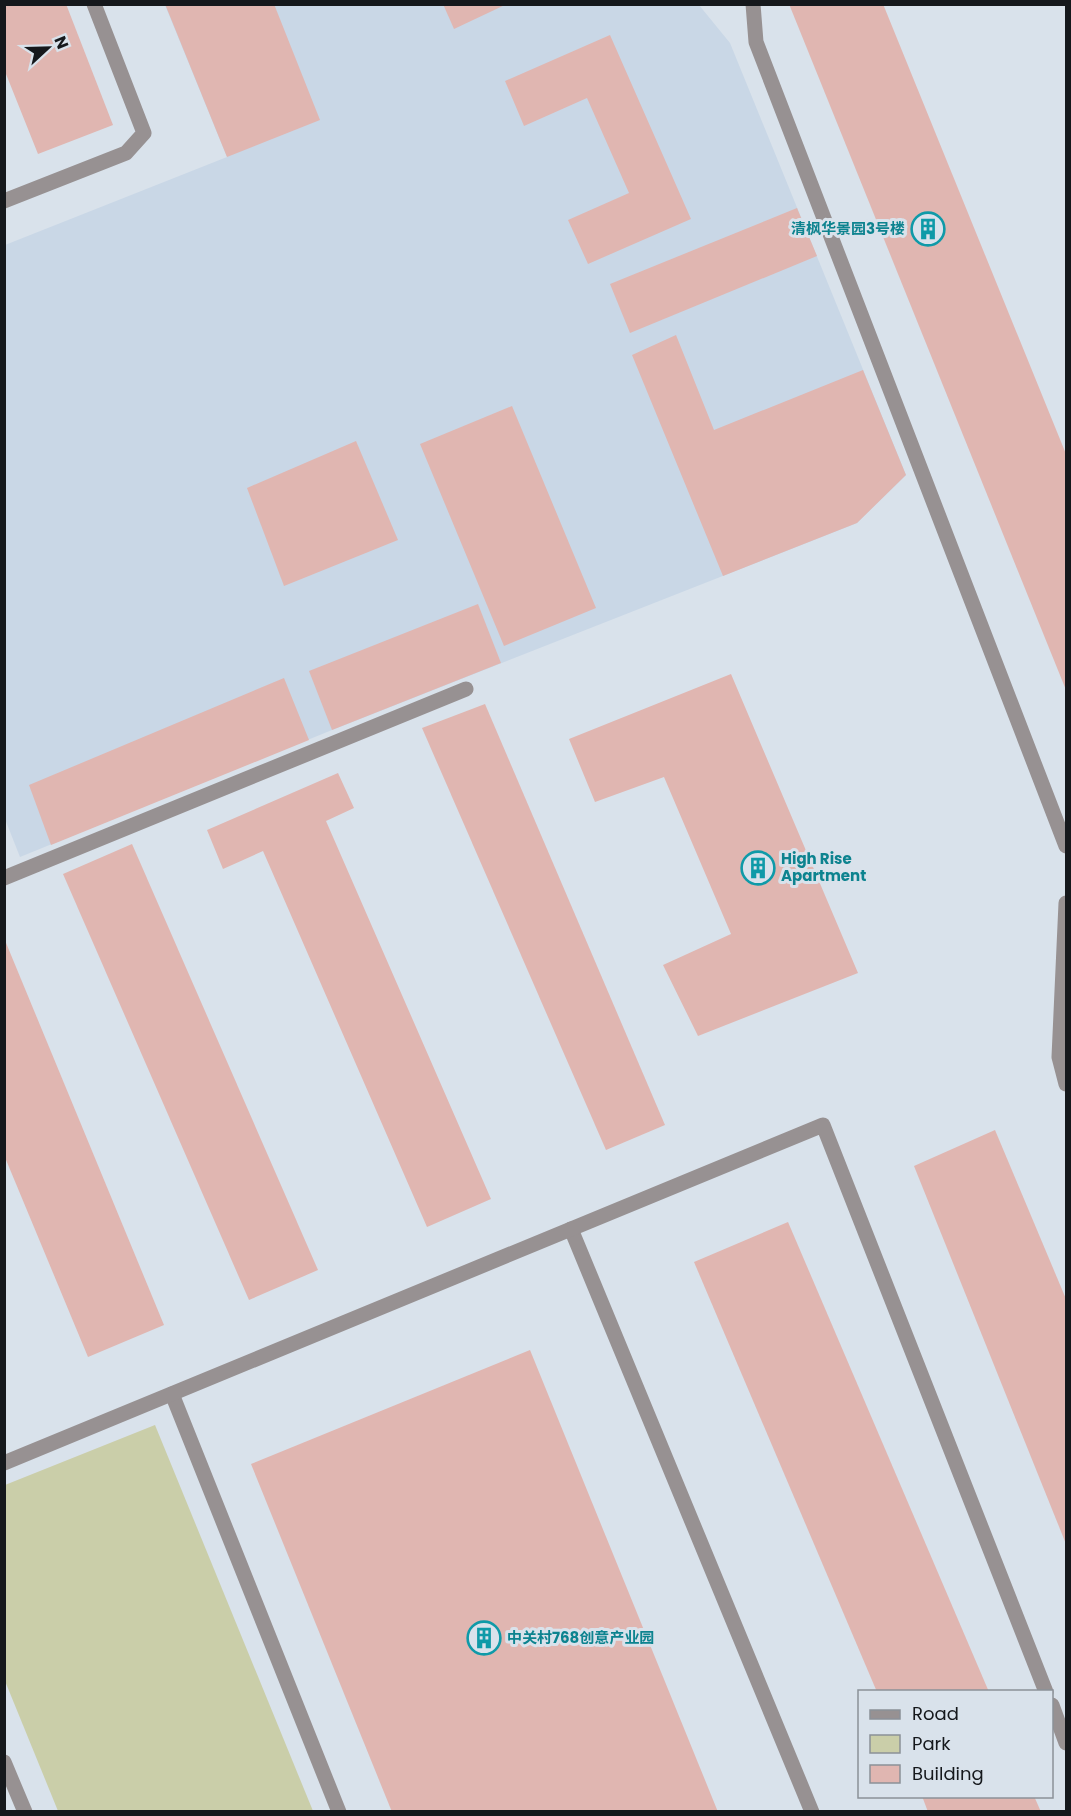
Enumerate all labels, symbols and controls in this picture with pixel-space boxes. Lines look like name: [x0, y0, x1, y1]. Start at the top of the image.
north arrow: [18, 18, 78, 78]
text: N: [49, 33, 74, 52]
building icon: 清枫华景园3号楼: [910, 211, 946, 247]
place label: 清枫华景园3号楼: [791, 218, 905, 239]
place label: High Rise Apartment: [781, 848, 866, 886]
building icon: High Rise Apartment: [740, 850, 776, 886]
building icon: 中关村768创意产业园: [466, 1620, 502, 1656]
place label: 中关村768创意产业园: [507, 1627, 654, 1648]
legend: [858, 1690, 1053, 1798]
text: Road: [912, 1701, 959, 1726]
text: Park: [912, 1731, 951, 1756]
text: Building: [912, 1761, 984, 1786]

